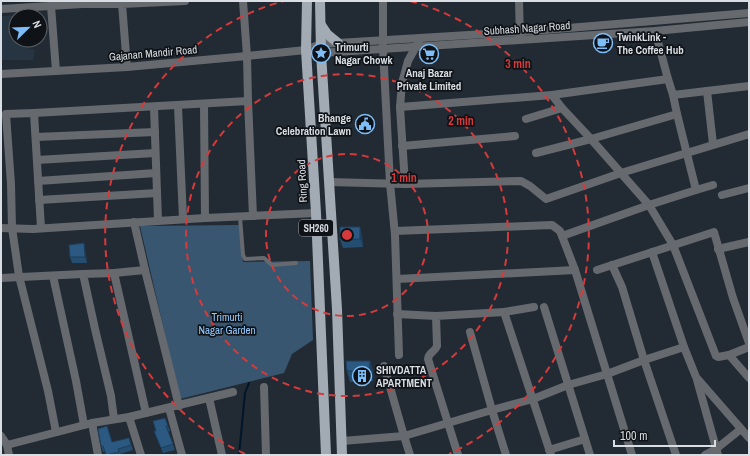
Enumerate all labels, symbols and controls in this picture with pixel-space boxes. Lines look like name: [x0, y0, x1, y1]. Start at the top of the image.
north arrow: [8, 8, 48, 48]
text: N: [29, 18, 45, 30]
street label: Subhash Nagar Road: [483, 18, 571, 38]
place label: TwinkLink - The Coffee Hub: [617, 30, 684, 57]
cafe icon: TwinkLink - The Coffee Hub: [592, 32, 614, 54]
place label: Trimurti Nagar Chowk: [335, 40, 394, 67]
street label: Gajanan Mandir Road: [108, 42, 198, 64]
place icon: Trimurti Nagar Chowk: [310, 42, 332, 64]
supermarket icon: Anaj Bazar Private Limited: [418, 43, 440, 65]
text: 3 min: [505, 56, 531, 72]
place label: Anaj Bazar Private Limited: [397, 66, 461, 93]
place label: Bhange Celebration Lawn: [276, 111, 351, 138]
public building icon: Bhange Celebration Lawn: [354, 113, 376, 135]
text: 2 min: [448, 113, 474, 129]
street label: Ring Road: [294, 159, 310, 203]
text: 1 min: [391, 170, 417, 186]
road number: SH260: [299, 220, 333, 236]
centre of rings: [340, 228, 354, 242]
park label: Trimurti Nagar Garden: [198, 310, 256, 337]
place label: SHIVDATTA APARTMENT: [376, 363, 432, 390]
building icon: SHIVDATTA APARTMENT: [351, 365, 373, 387]
scale bar: [614, 422, 715, 448]
text: 100 m: [620, 428, 647, 444]

